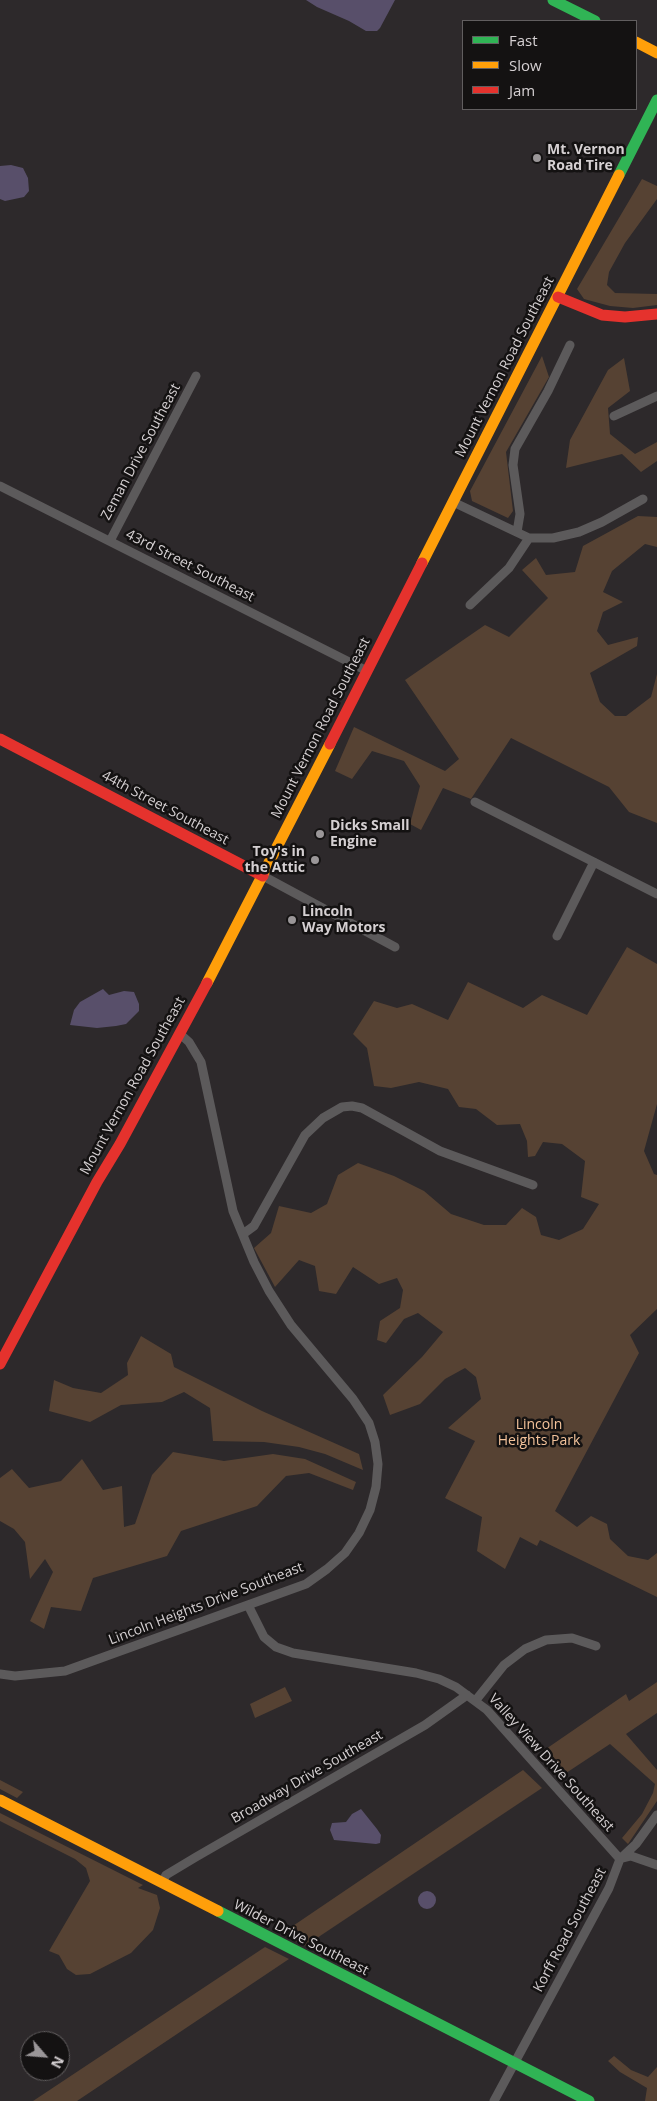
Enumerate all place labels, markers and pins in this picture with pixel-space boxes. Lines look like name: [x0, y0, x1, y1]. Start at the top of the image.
place label: Mt. Vernon Road Tire: [547, 142, 625, 174]
marker: Mt. Vernon Road Tire: [531, 152, 543, 164]
place label: Dicks Small Engine: [330, 818, 410, 850]
marker: Dicks Small Engine: [314, 828, 326, 840]
place label: Toy's in the Attic: [245, 844, 305, 876]
marker: Toy's in the Attic: [309, 854, 321, 866]
place label: Lincoln Way Motors: [302, 904, 386, 936]
marker: Lincoln Way Motors: [286, 914, 298, 926]

